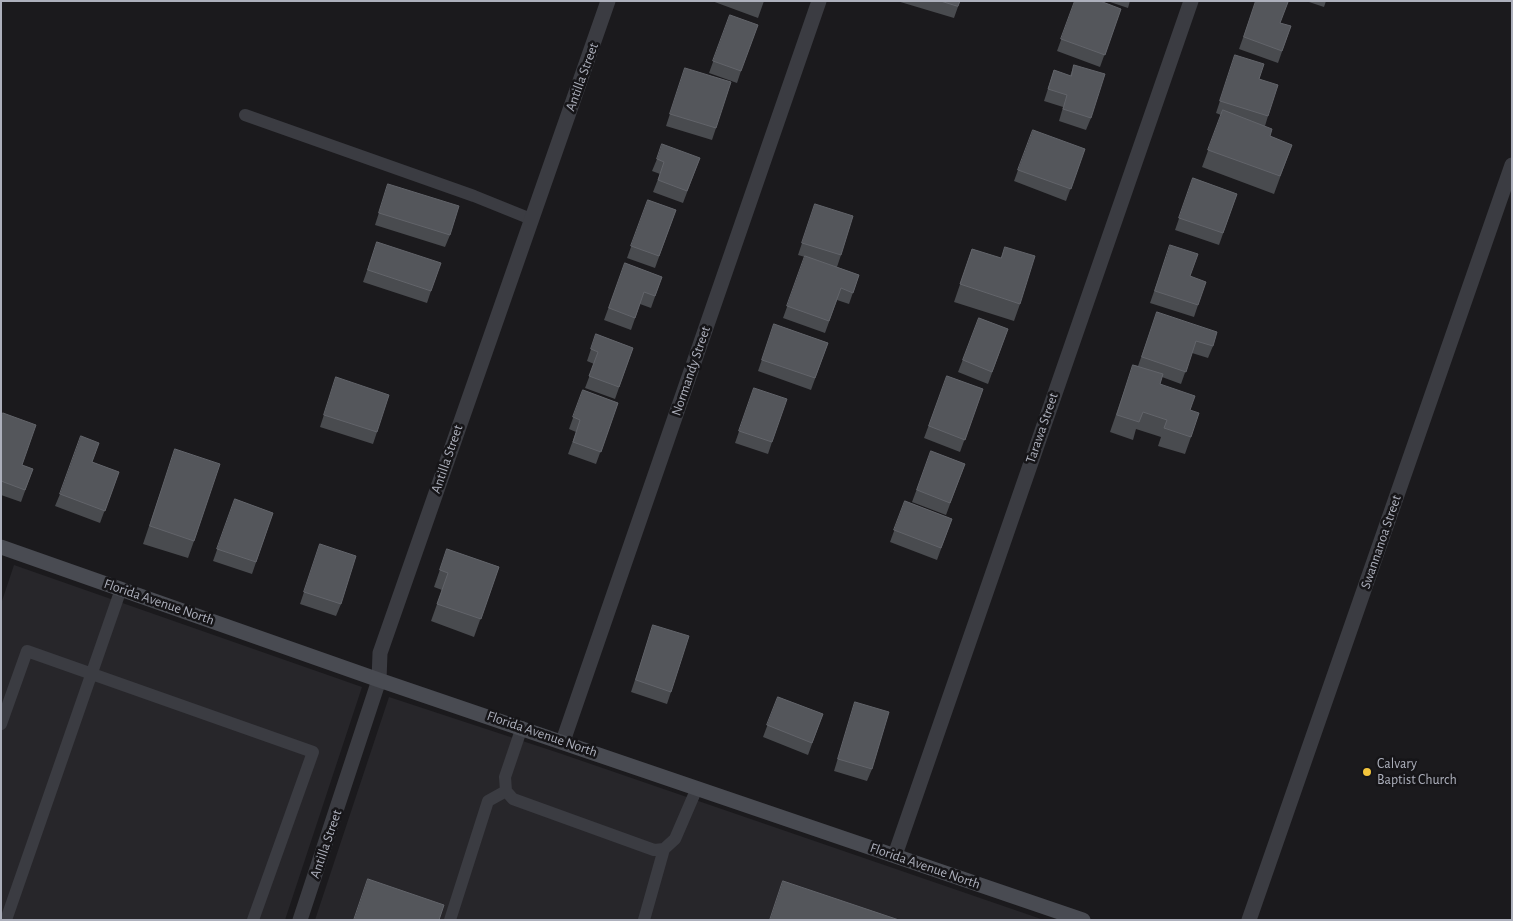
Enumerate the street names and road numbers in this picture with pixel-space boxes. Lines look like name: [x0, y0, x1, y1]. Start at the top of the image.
street label: Antilla Street: [562, 40, 602, 114]
street label: Normandy Street: [668, 324, 714, 418]
street label: Tarawa Street: [1022, 390, 1062, 466]
street label: Antilla Street: [427, 422, 467, 496]
street label: Swannanoa Street: [1357, 493, 1405, 591]
street label: Florida Avenue North: [102, 575, 216, 629]
street label: Florida Avenue North: [485, 707, 599, 761]
street label: Antilla Street: [306, 807, 346, 881]
street label: Florida Avenue North: [868, 839, 982, 893]

